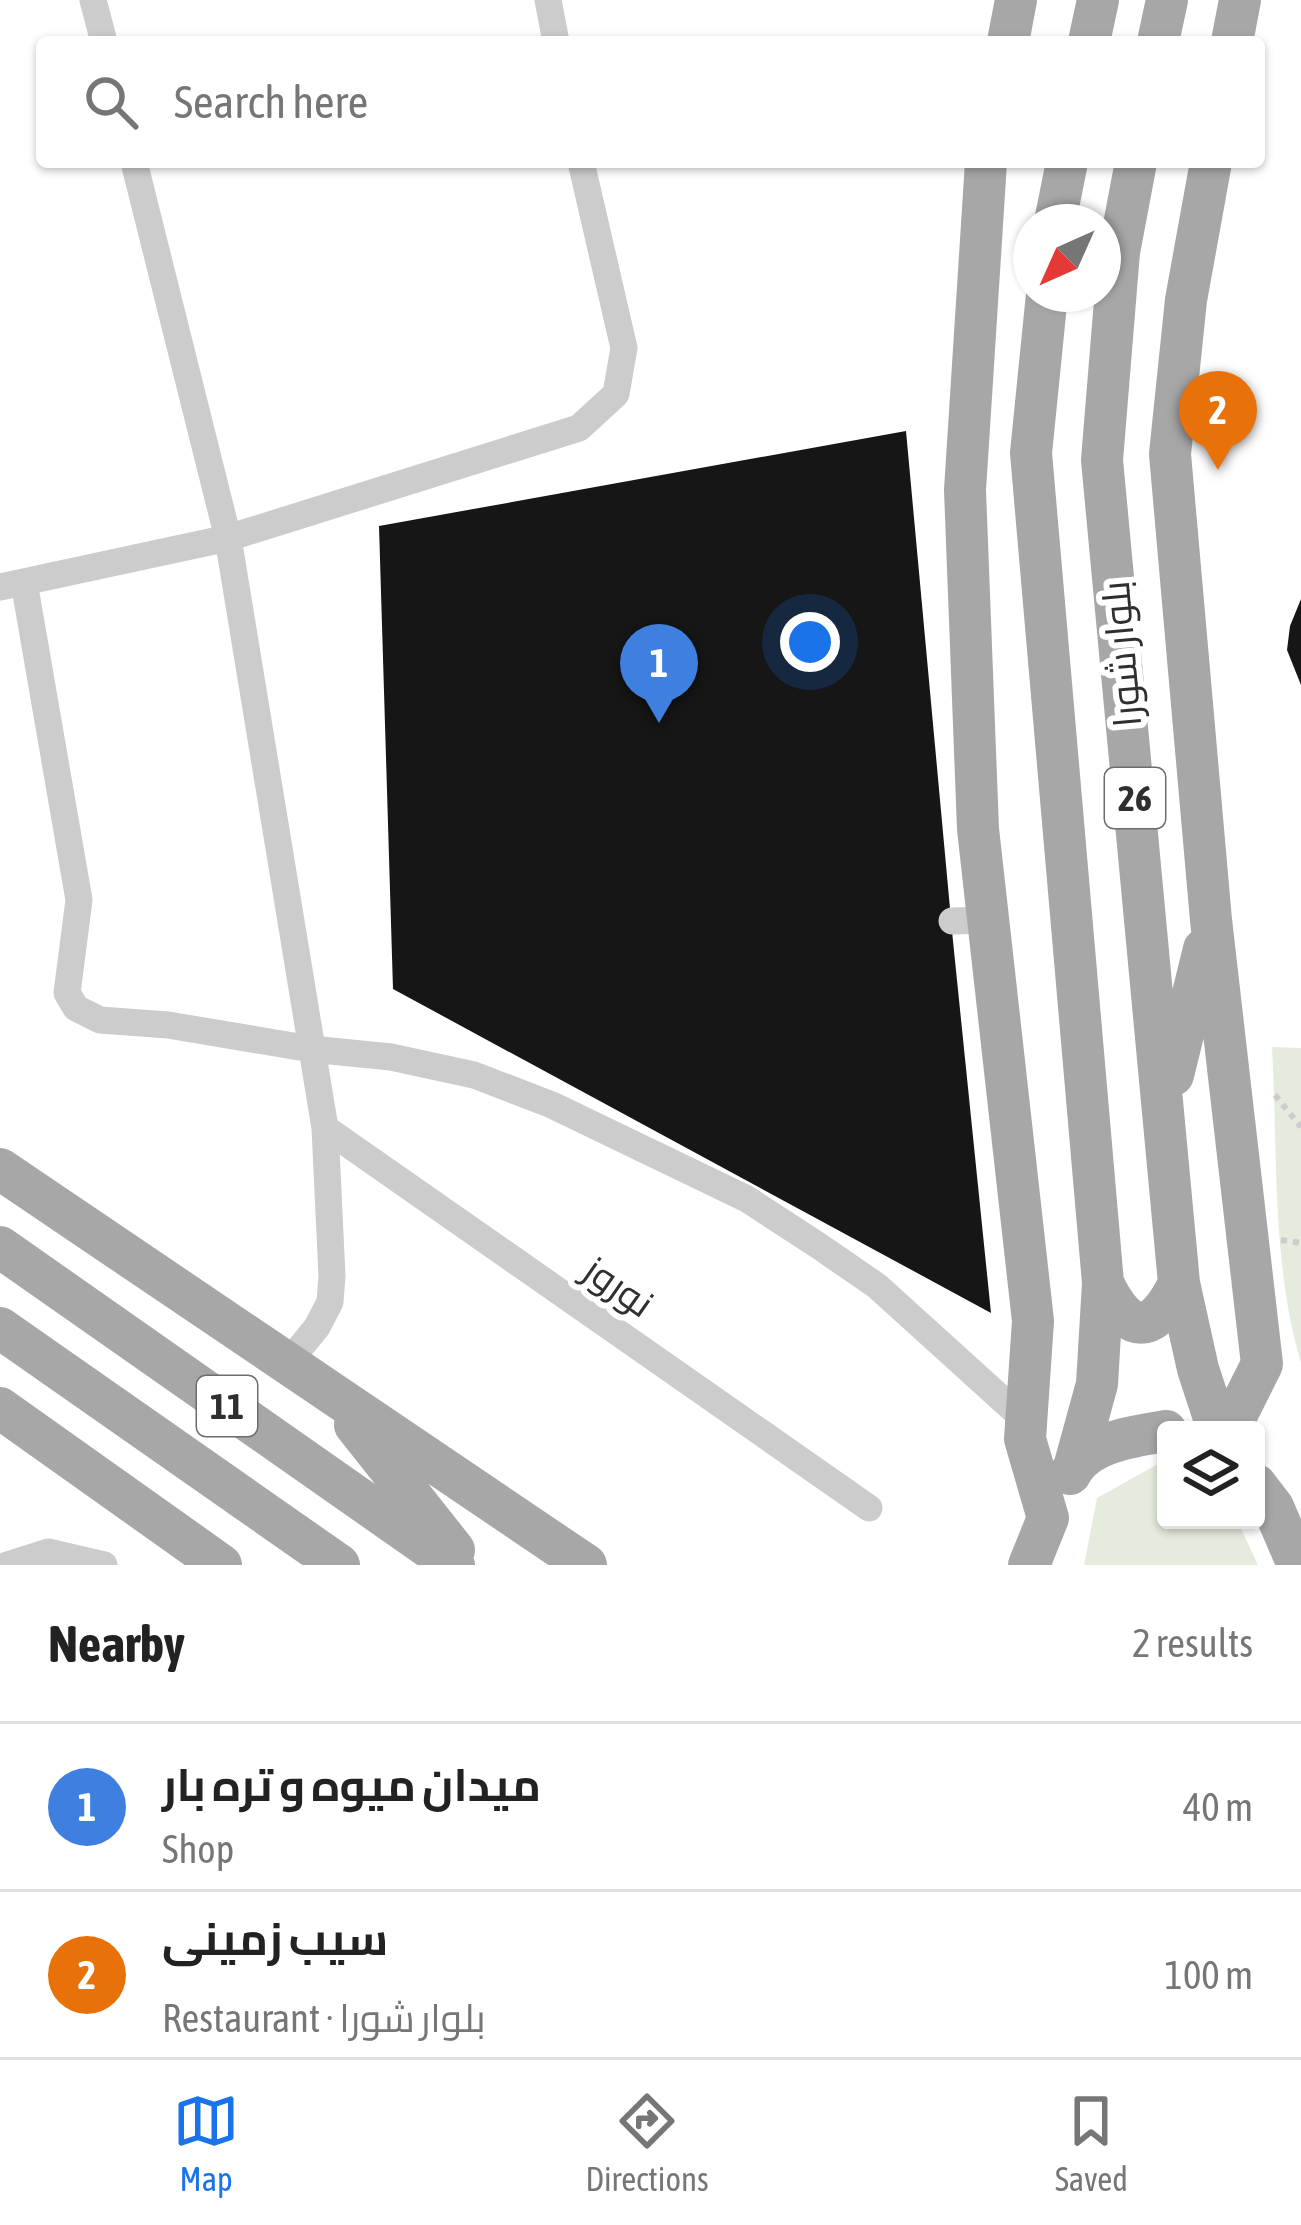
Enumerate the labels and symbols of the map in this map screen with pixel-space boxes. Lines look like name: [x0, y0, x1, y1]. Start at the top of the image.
north arrow: [1013, 204, 1121, 312]
pin: 2: [1179, 371, 1257, 470]
street label: بلوار شورا: [1093, 579, 1150, 729]
your location: [780, 612, 840, 672]
pin: 1: [620, 624, 698, 723]
road number: 26: [1105, 768, 1165, 828]
street label: نوروز: [574, 1245, 662, 1326]
road number: 11: [197, 1376, 257, 1436]

